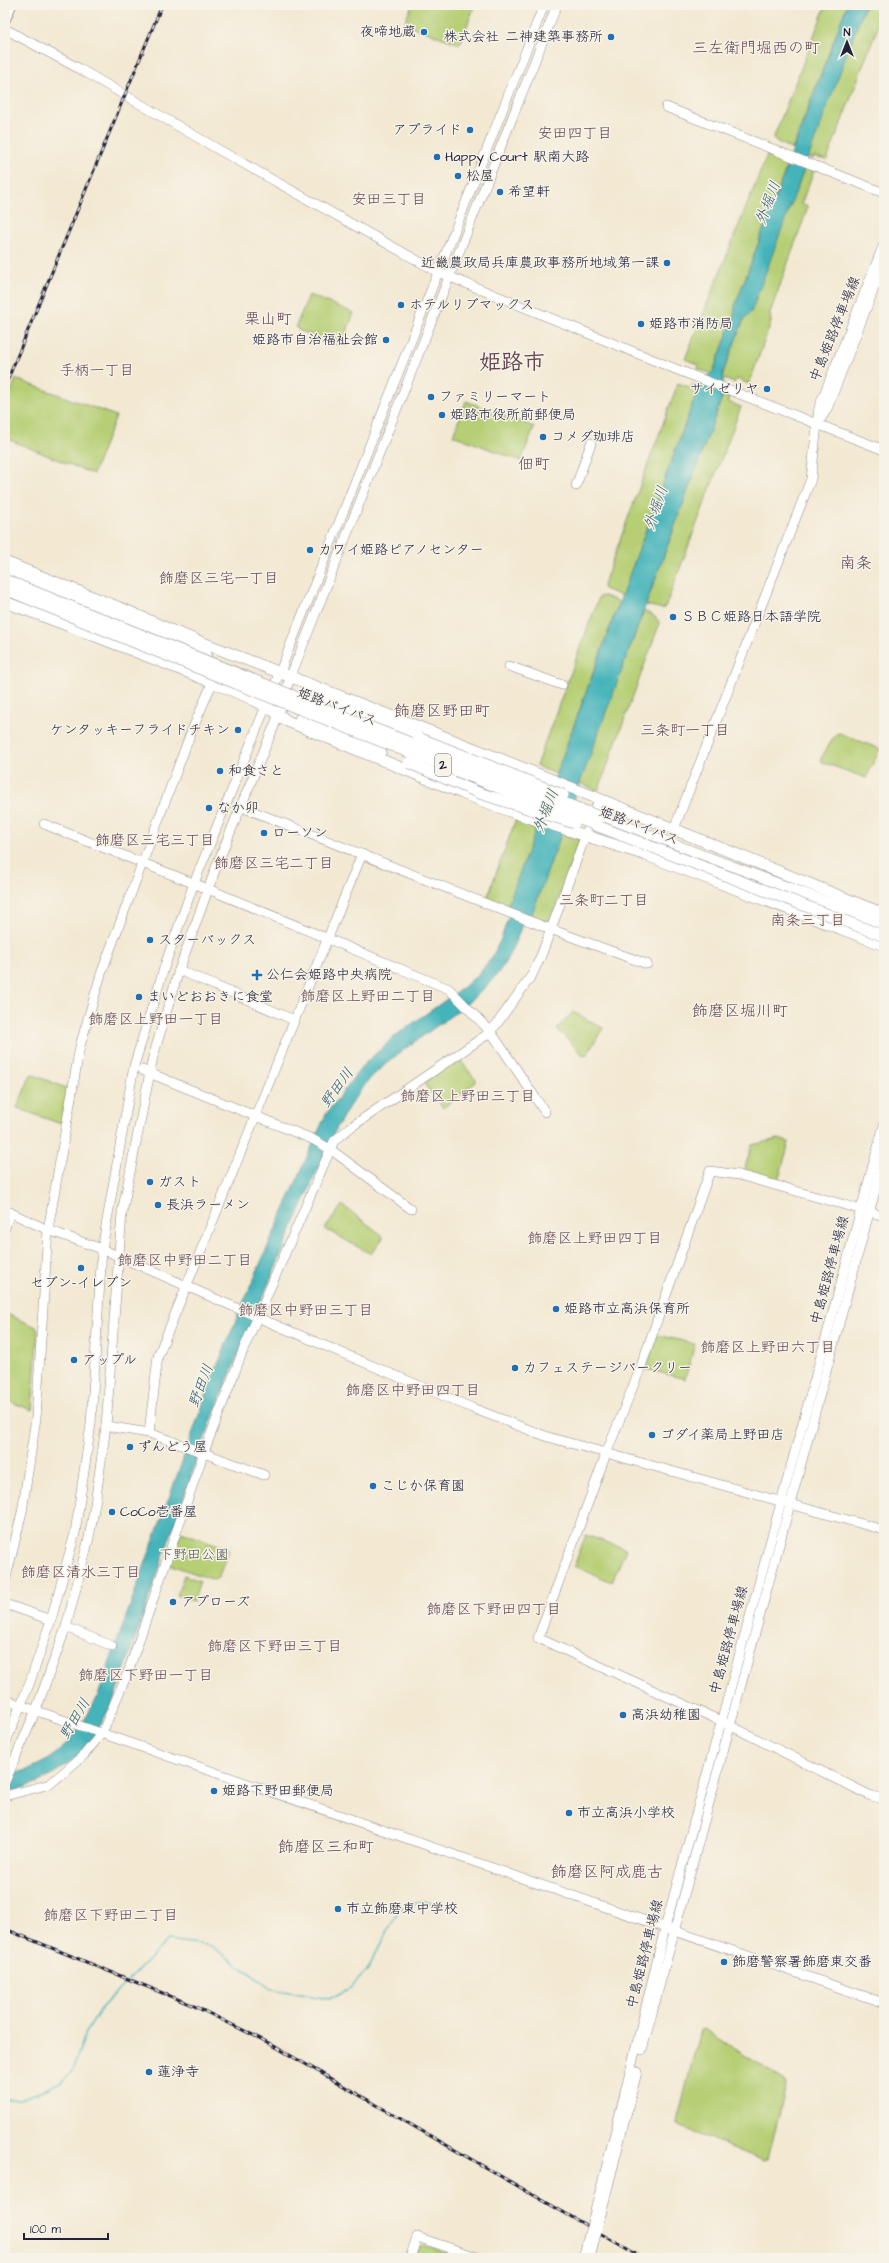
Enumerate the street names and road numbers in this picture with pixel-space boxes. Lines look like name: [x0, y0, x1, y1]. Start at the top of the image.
street label: 中島姫路停車場線: [805, 273, 865, 385]
street label: 姫路バイパス: [294, 683, 380, 731]
road number: 2: [435, 754, 451, 776]
street label: 姫路バイパス: [596, 802, 682, 850]
street label: 中島姫路停車場線: [806, 1213, 854, 1327]
street label: 中島姫路停車場線: [705, 1583, 753, 1697]
street label: 中島姫路停車場線: [622, 1897, 668, 2011]

